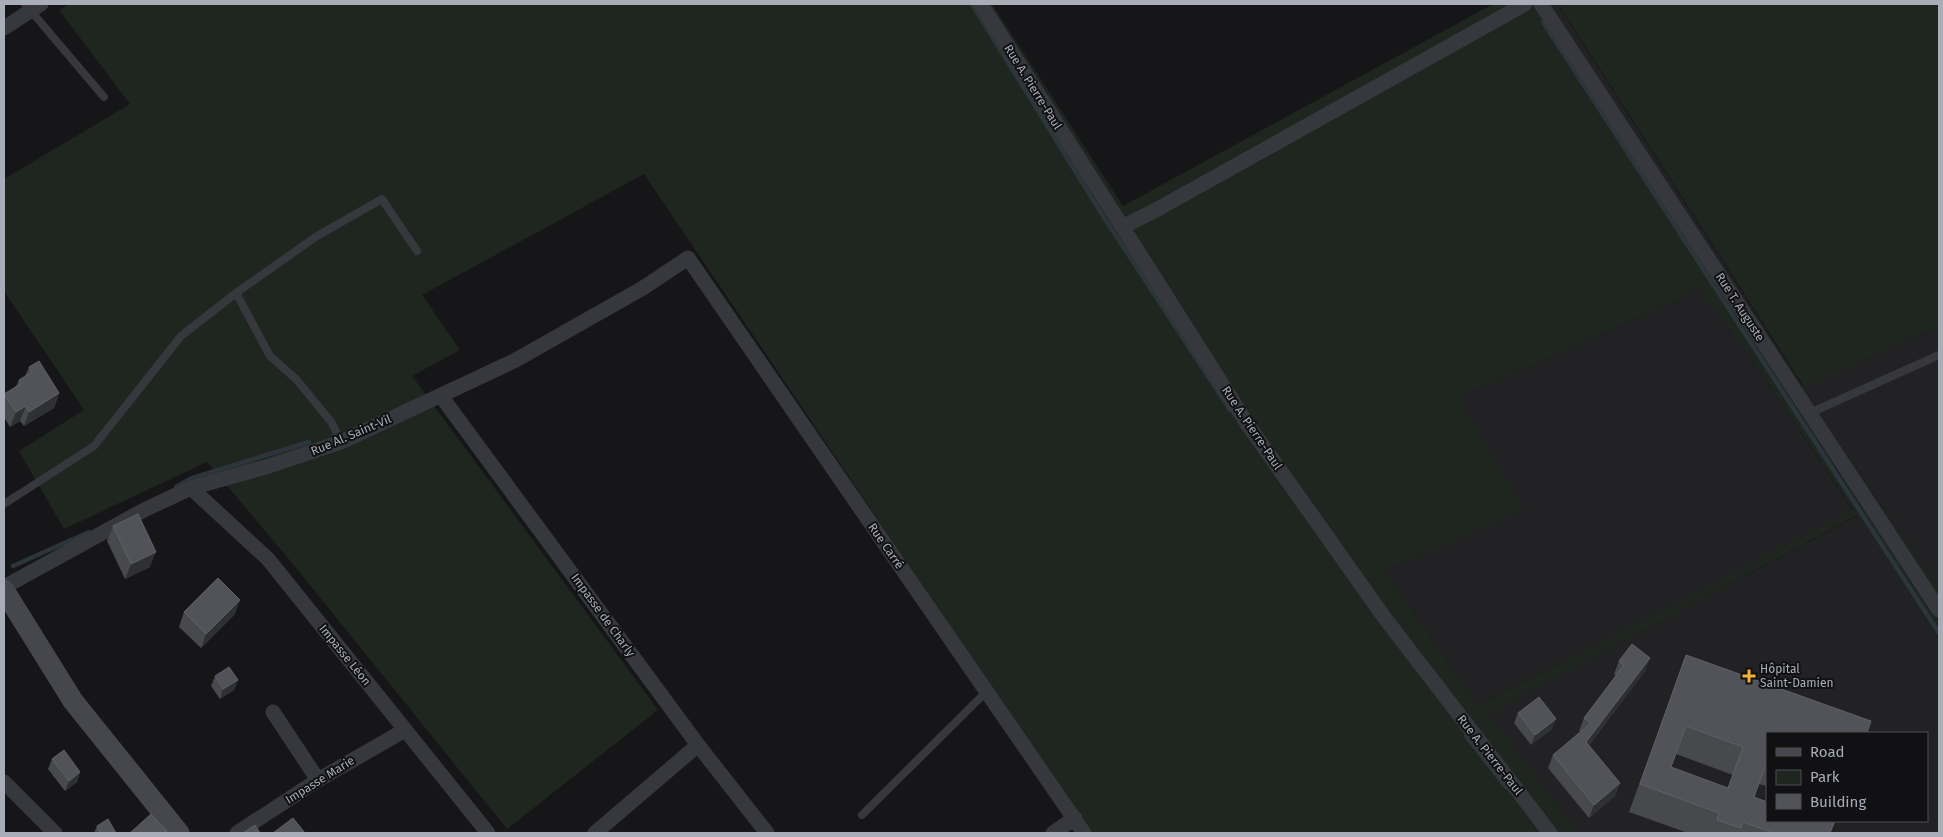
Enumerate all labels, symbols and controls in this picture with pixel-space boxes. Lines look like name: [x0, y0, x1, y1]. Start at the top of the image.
street label: Rue A. Pierre-Paul: [1001, 42, 1065, 132]
street label: Rue T. Auguste: [1713, 270, 1767, 344]
street label: Rue A. Pierre-Paul: [1219, 384, 1285, 473]
street label: Rue Al. Saint-Vil: [309, 412, 394, 458]
street label: Rue Carré: [865, 520, 907, 572]
street label: Impasse de Charly: [568, 571, 638, 659]
street label: Impasse Léon: [316, 622, 374, 688]
place label: Hôpital Saint-Damien: [1760, 662, 1834, 690]
marker: Hôpital Saint-Damien: [1742, 669, 1756, 683]
street label: Rue A. Pierre-Paul: [1454, 712, 1526, 798]
legend: [1766, 732, 1928, 822]
text: Road: [1810, 743, 1845, 761]
street label: Impasse Marie: [283, 753, 357, 807]
text: Park: [1810, 768, 1840, 786]
text: Building: [1810, 793, 1866, 811]

